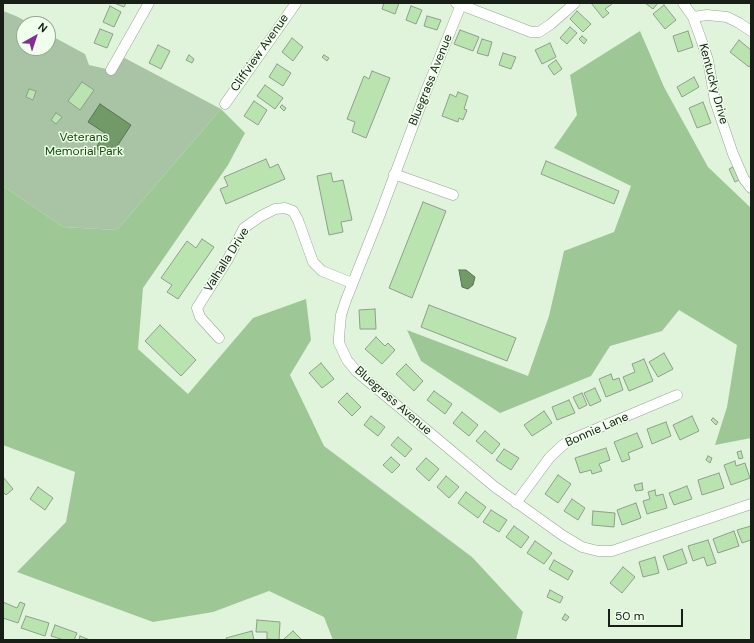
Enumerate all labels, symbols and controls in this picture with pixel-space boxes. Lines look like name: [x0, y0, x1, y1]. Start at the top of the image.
street label: Cliffview Avenue: [228, 12, 292, 94]
north arrow: [16, 16, 56, 56]
text: N: [35, 19, 50, 35]
street label: Bluegrass Avenue: [406, 32, 456, 128]
street label: Kentucky Drive: [695, 42, 731, 126]
park label: Veterans Memorial Park: [45, 131, 123, 159]
street label: Valhalla Drive: [201, 225, 253, 295]
street label: Bluegrass Avenue: [352, 364, 434, 438]
street label: Bonnie Lane: [563, 410, 631, 450]
scale bar: [610, 601, 685, 627]
text: 50 m: [615, 608, 644, 624]

